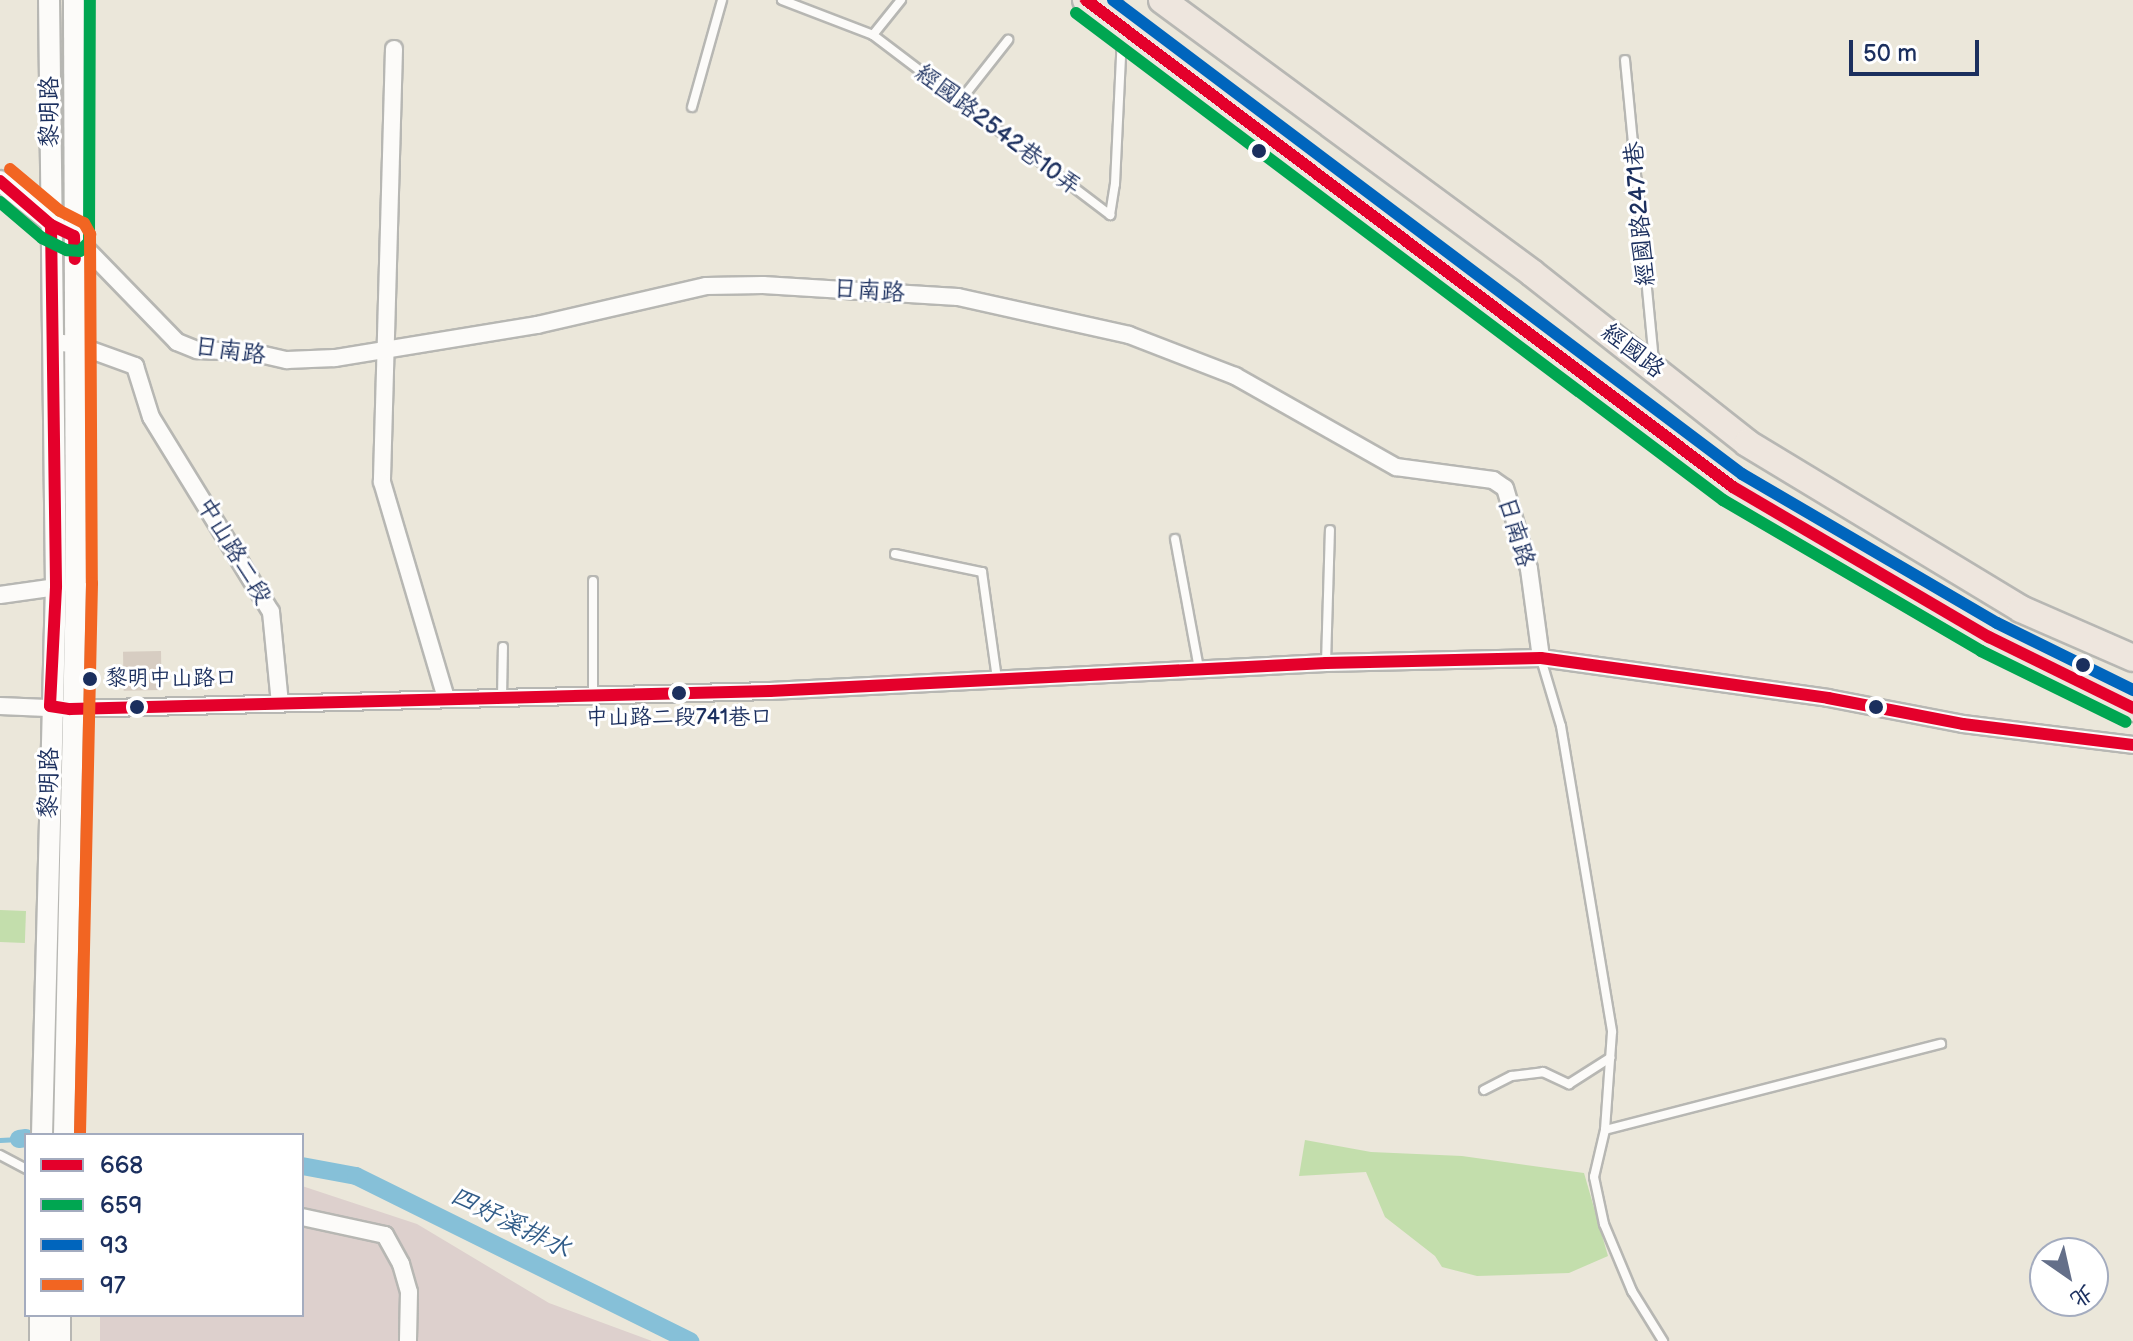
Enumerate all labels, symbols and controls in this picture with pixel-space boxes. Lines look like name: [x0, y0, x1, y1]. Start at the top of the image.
scale bar: [1853, 24, 1983, 74]
text: 50 m: [1863, 39, 1917, 68]
street label: 經國路2542巷10弄: [909, 58, 1087, 202]
street label: 黎明路: [36, 76, 64, 148]
street label: 經國路2471巷: [1619, 140, 1661, 288]
unlabelled marker: [1251, 143, 1267, 159]
street label: 日南路: [832, 274, 906, 308]
street label: 經國路: [1596, 317, 1670, 385]
street label: 日南路: [192, 332, 268, 370]
street label: 中山路二段: [191, 492, 277, 610]
street label: 日南路: [1492, 493, 1540, 571]
unlabelled marker: [2075, 657, 2091, 673]
place label: 黎明中山路口: [105, 666, 237, 692]
marker: 黎明中山路口: [82, 671, 98, 687]
marker: 中山路二段741巷口: [671, 685, 687, 701]
unlabelled marker: [129, 699, 145, 715]
unlabelled marker: [1868, 699, 1884, 715]
place label: 中山路二段741巷口: [586, 705, 772, 731]
street label: 黎明路: [34, 747, 64, 819]
legend: [24, 1133, 304, 1317]
text: 668: [100, 1151, 143, 1180]
water label: 四好溪排水: [445, 1180, 575, 1266]
text: 659: [100, 1191, 142, 1220]
text: 93: [100, 1231, 129, 1260]
north arrow: [2029, 1237, 2109, 1317]
text: 97: [100, 1271, 126, 1300]
text: 北: [2065, 1278, 2098, 1313]

